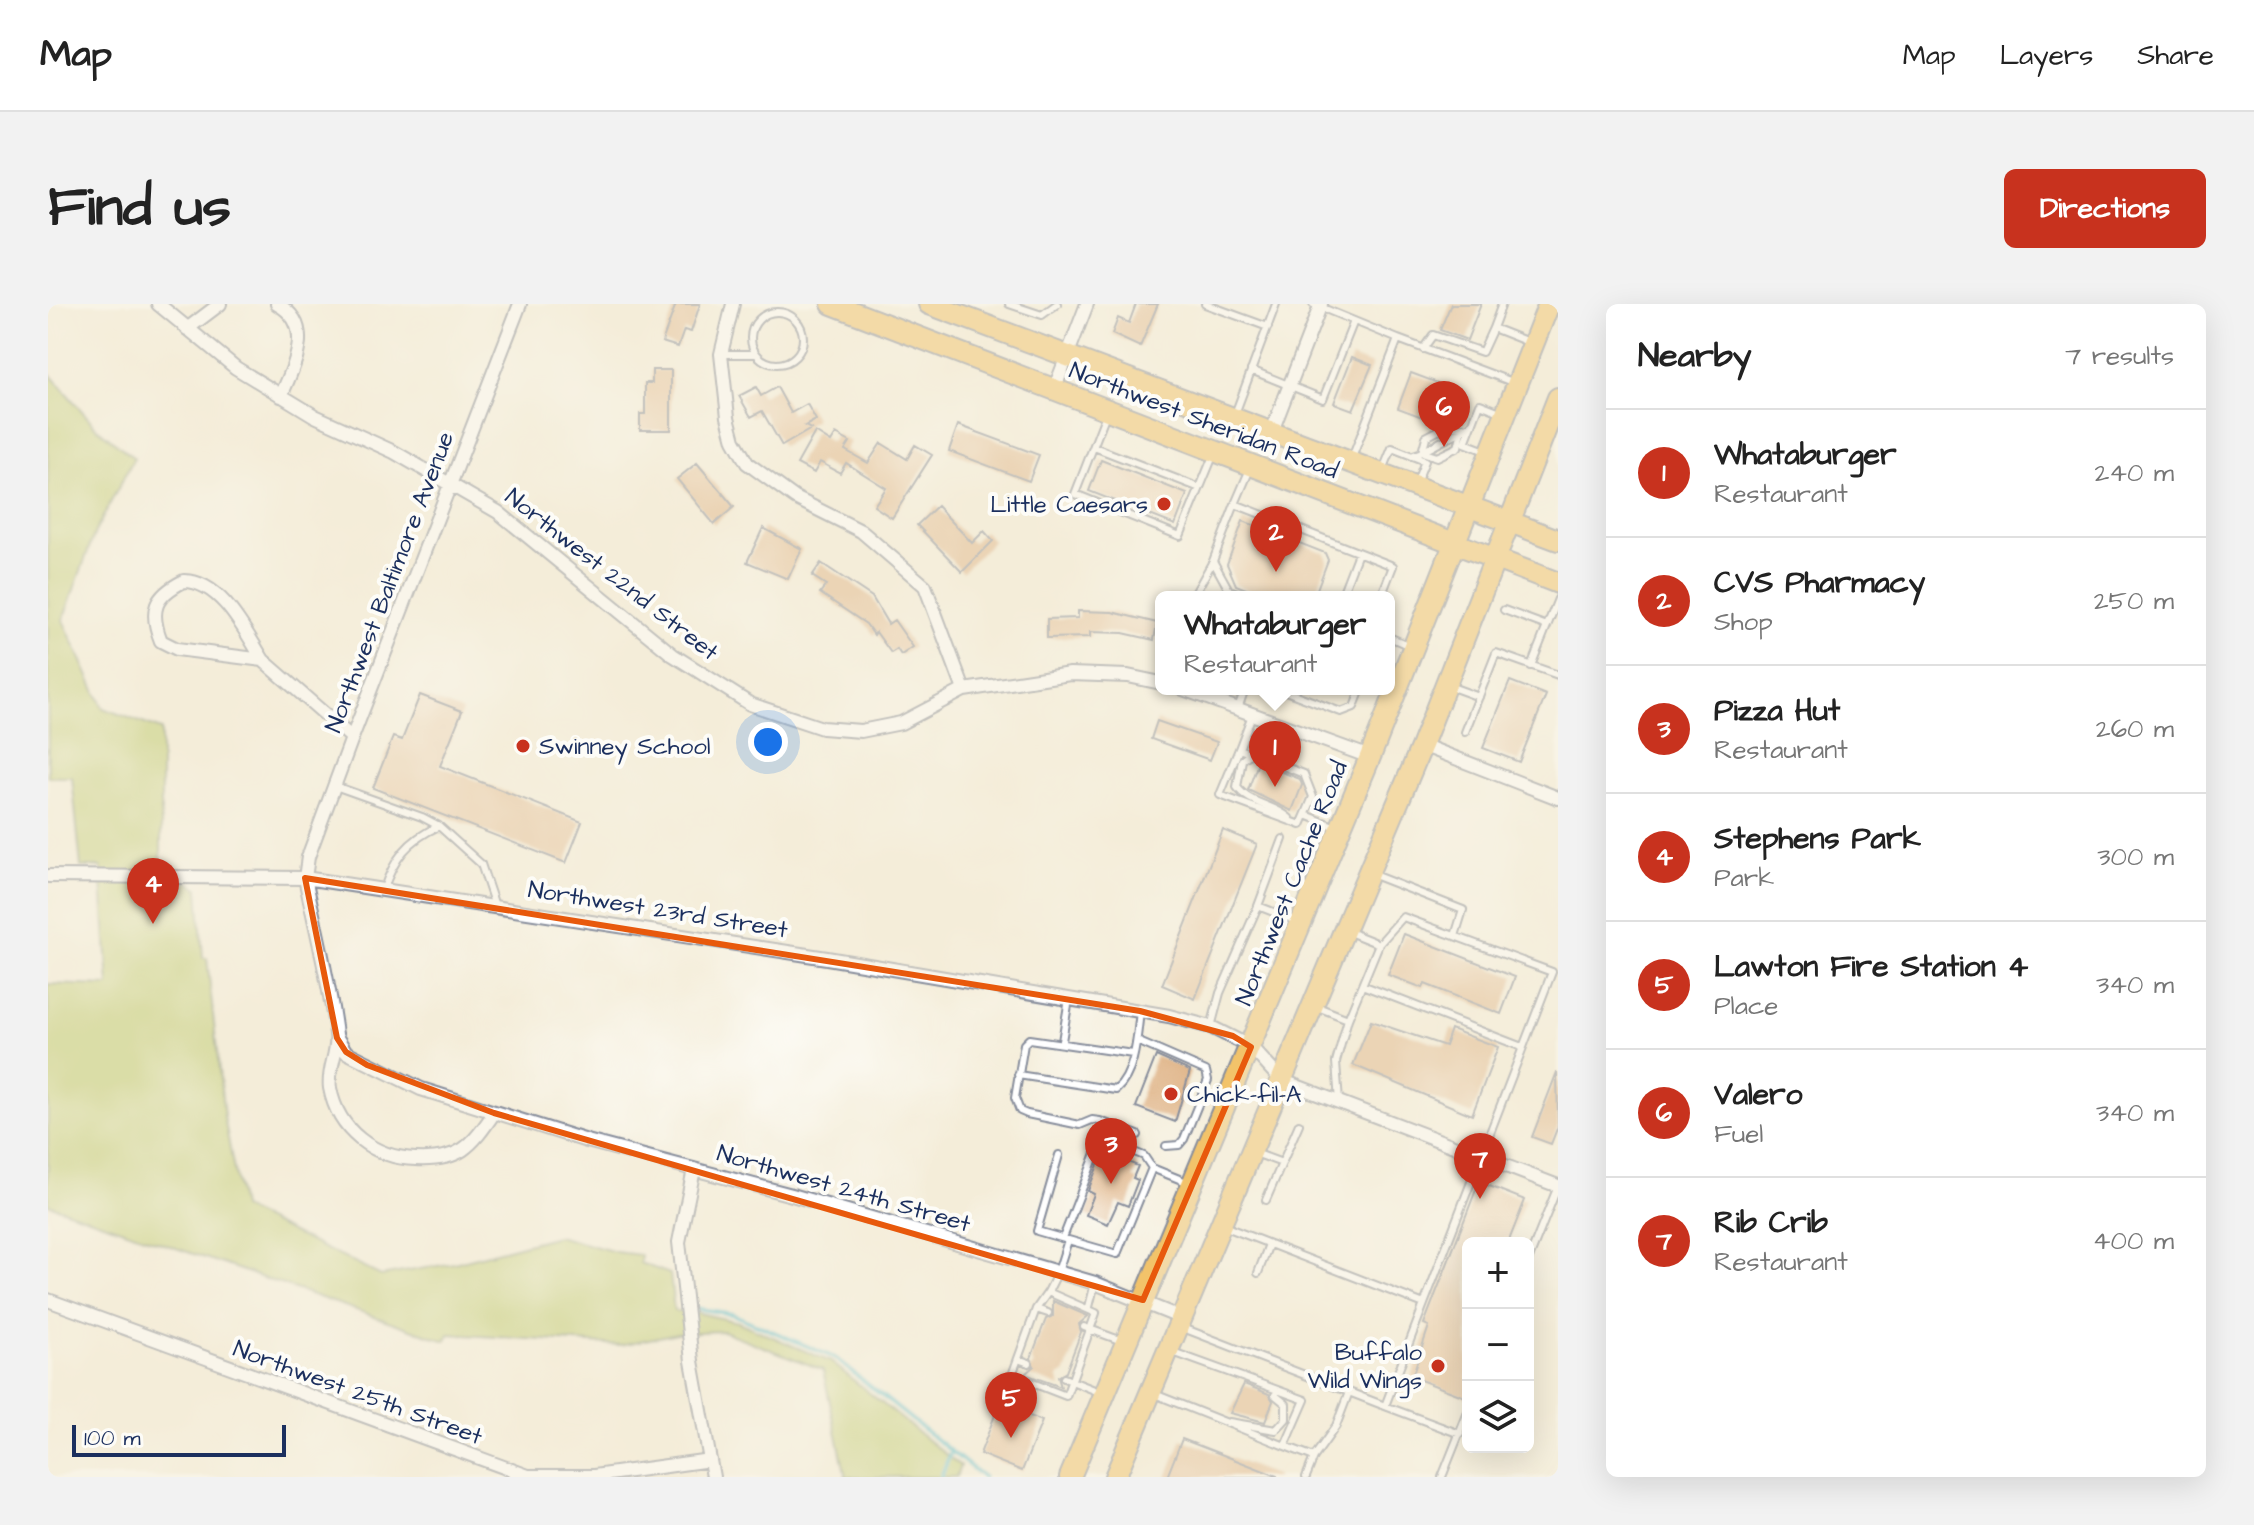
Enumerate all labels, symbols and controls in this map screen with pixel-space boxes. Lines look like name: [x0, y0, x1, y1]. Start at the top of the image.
text: Map: [40, 29, 112, 81]
text: Map: [1903, 36, 1956, 75]
text: Layers: [2000, 36, 2093, 75]
text: Share: [2137, 36, 2214, 75]
text: Find us: [48, 169, 231, 247]
button: Directions: [2004, 169, 2206, 248]
text: Nearby: [1638, 332, 1752, 380]
text: 7 results: [2065, 338, 2174, 374]
street label: Northwest Sheridan Road: [1064, 354, 1343, 488]
pin: 6: [1418, 381, 1470, 447]
street label: Northwest Baltimore Avenue: [317, 427, 463, 738]
text: Whataburger: [1714, 434, 1897, 476]
text: 1: [1662, 455, 1666, 491]
text: 240 m: [2094, 455, 2174, 491]
text: Restaurant: [1714, 476, 1848, 512]
street label: Northwest 22nd Street: [497, 481, 726, 669]
place label: Little Caesars: [990, 488, 1148, 522]
marker: Little Caesars: [1155, 495, 1173, 513]
pin: 2: [1250, 506, 1302, 572]
text: CVS Pharmacy: [1714, 562, 1925, 604]
text: 2: [1657, 583, 1671, 619]
text: 250 m: [2094, 583, 2174, 619]
popup: [1155, 591, 1395, 695]
text: Whataburger: [1184, 604, 1366, 646]
text: Shop: [1714, 604, 1773, 640]
text: Restaurant: [1184, 646, 1317, 682]
text: Pizza Hut: [1714, 690, 1840, 732]
text: 3: [1657, 711, 1671, 747]
text: 260 m: [2096, 711, 2174, 747]
pin: 1: [1249, 721, 1301, 787]
your location: [748, 722, 788, 762]
place label: Swinney School: [539, 730, 711, 765]
text: Restaurant: [1714, 732, 1848, 768]
marker: Swinney School: [514, 737, 532, 755]
street label: Northwest Cache Road: [1227, 756, 1357, 1011]
text: Stephens Park: [1714, 818, 1921, 860]
text: 4: [1655, 839, 1673, 875]
text: 300 m: [2097, 839, 2174, 875]
pin: 4: [127, 858, 179, 924]
text: Park: [1714, 860, 1774, 896]
street label: Northwest 23rd Street: [526, 873, 790, 947]
text: Lawton Fire Station 4: [1714, 946, 2028, 988]
text: 5: [1655, 967, 1673, 1003]
text: 340 m: [2096, 967, 2174, 1003]
text: Place: [1714, 988, 1778, 1024]
text: Valero: [1714, 1074, 1802, 1116]
place label: Chick-fil-A: [1187, 1078, 1301, 1112]
marker: Chick-fil-A: [1162, 1085, 1180, 1103]
text: 6: [1656, 1095, 1672, 1131]
text: 340 m: [2096, 1095, 2174, 1131]
text: Fuel: [1714, 1116, 1763, 1152]
pin: 3: [1085, 1118, 1137, 1184]
pin: 7: [1454, 1133, 1506, 1199]
street label: Northwest 24th Street: [713, 1136, 975, 1242]
text: Rib Crib: [1714, 1202, 1828, 1244]
text: 7: [1656, 1223, 1672, 1259]
text: 400 m: [2093, 1223, 2174, 1259]
map controls: [1462, 1237, 1534, 1453]
button: +: [1462, 1237, 1534, 1309]
text: Restaurant: [1714, 1244, 1848, 1280]
button: −: [1462, 1309, 1534, 1381]
street label: Northwest 25th Street: [228, 1332, 487, 1454]
place label: Buffalo Wild Wings: [1307, 1336, 1423, 1399]
marker: Buffalo Wild Wings: [1429, 1357, 1447, 1375]
pin: 5: [985, 1372, 1037, 1438]
button: layers: [1462, 1381, 1534, 1453]
scale bar: [72, 1421, 286, 1457]
text: 100 m: [84, 1423, 141, 1454]

